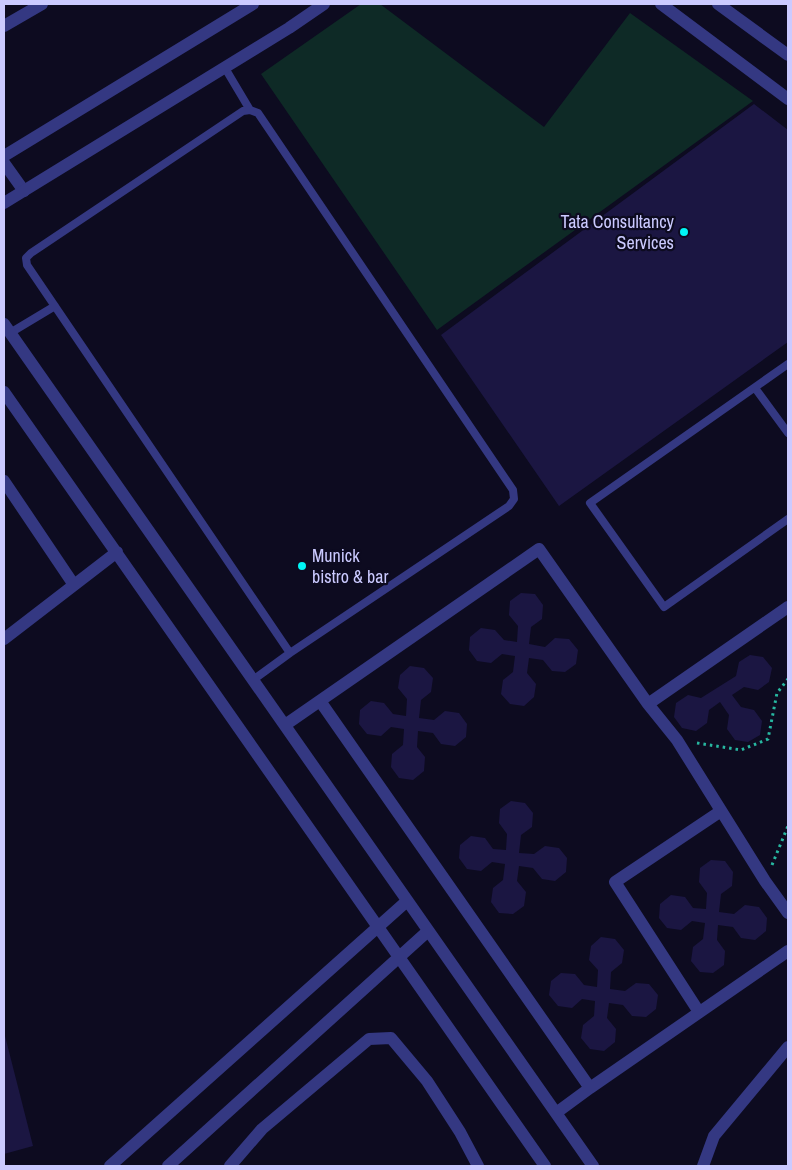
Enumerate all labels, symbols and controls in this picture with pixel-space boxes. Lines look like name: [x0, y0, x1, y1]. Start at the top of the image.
place label: Tata Consultancy Services: [560, 209, 675, 255]
marker: Tata Consultancy Services: [678, 226, 690, 238]
place label: Munick bistro & bar: [312, 543, 388, 589]
marker: Munick bistro & bar: [296, 560, 308, 572]

